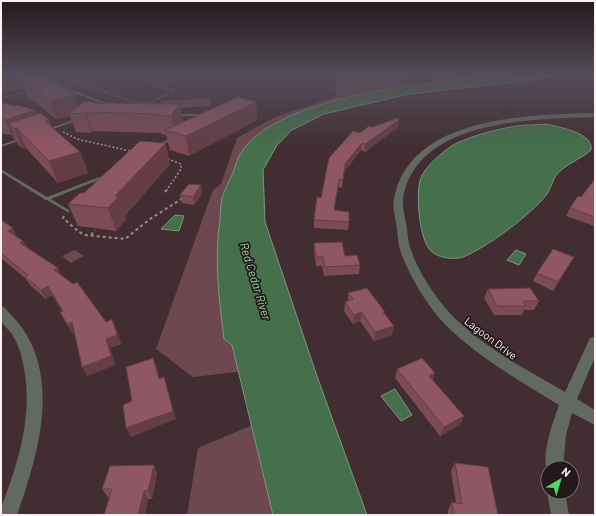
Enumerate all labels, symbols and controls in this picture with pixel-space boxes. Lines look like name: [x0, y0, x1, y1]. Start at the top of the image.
water label: Red Cedar River: [238, 241, 275, 322]
street label: Lagoon Drive: [462, 314, 520, 362]
north arrow: [540, 460, 580, 500]
text: N: [560, 464, 573, 479]

